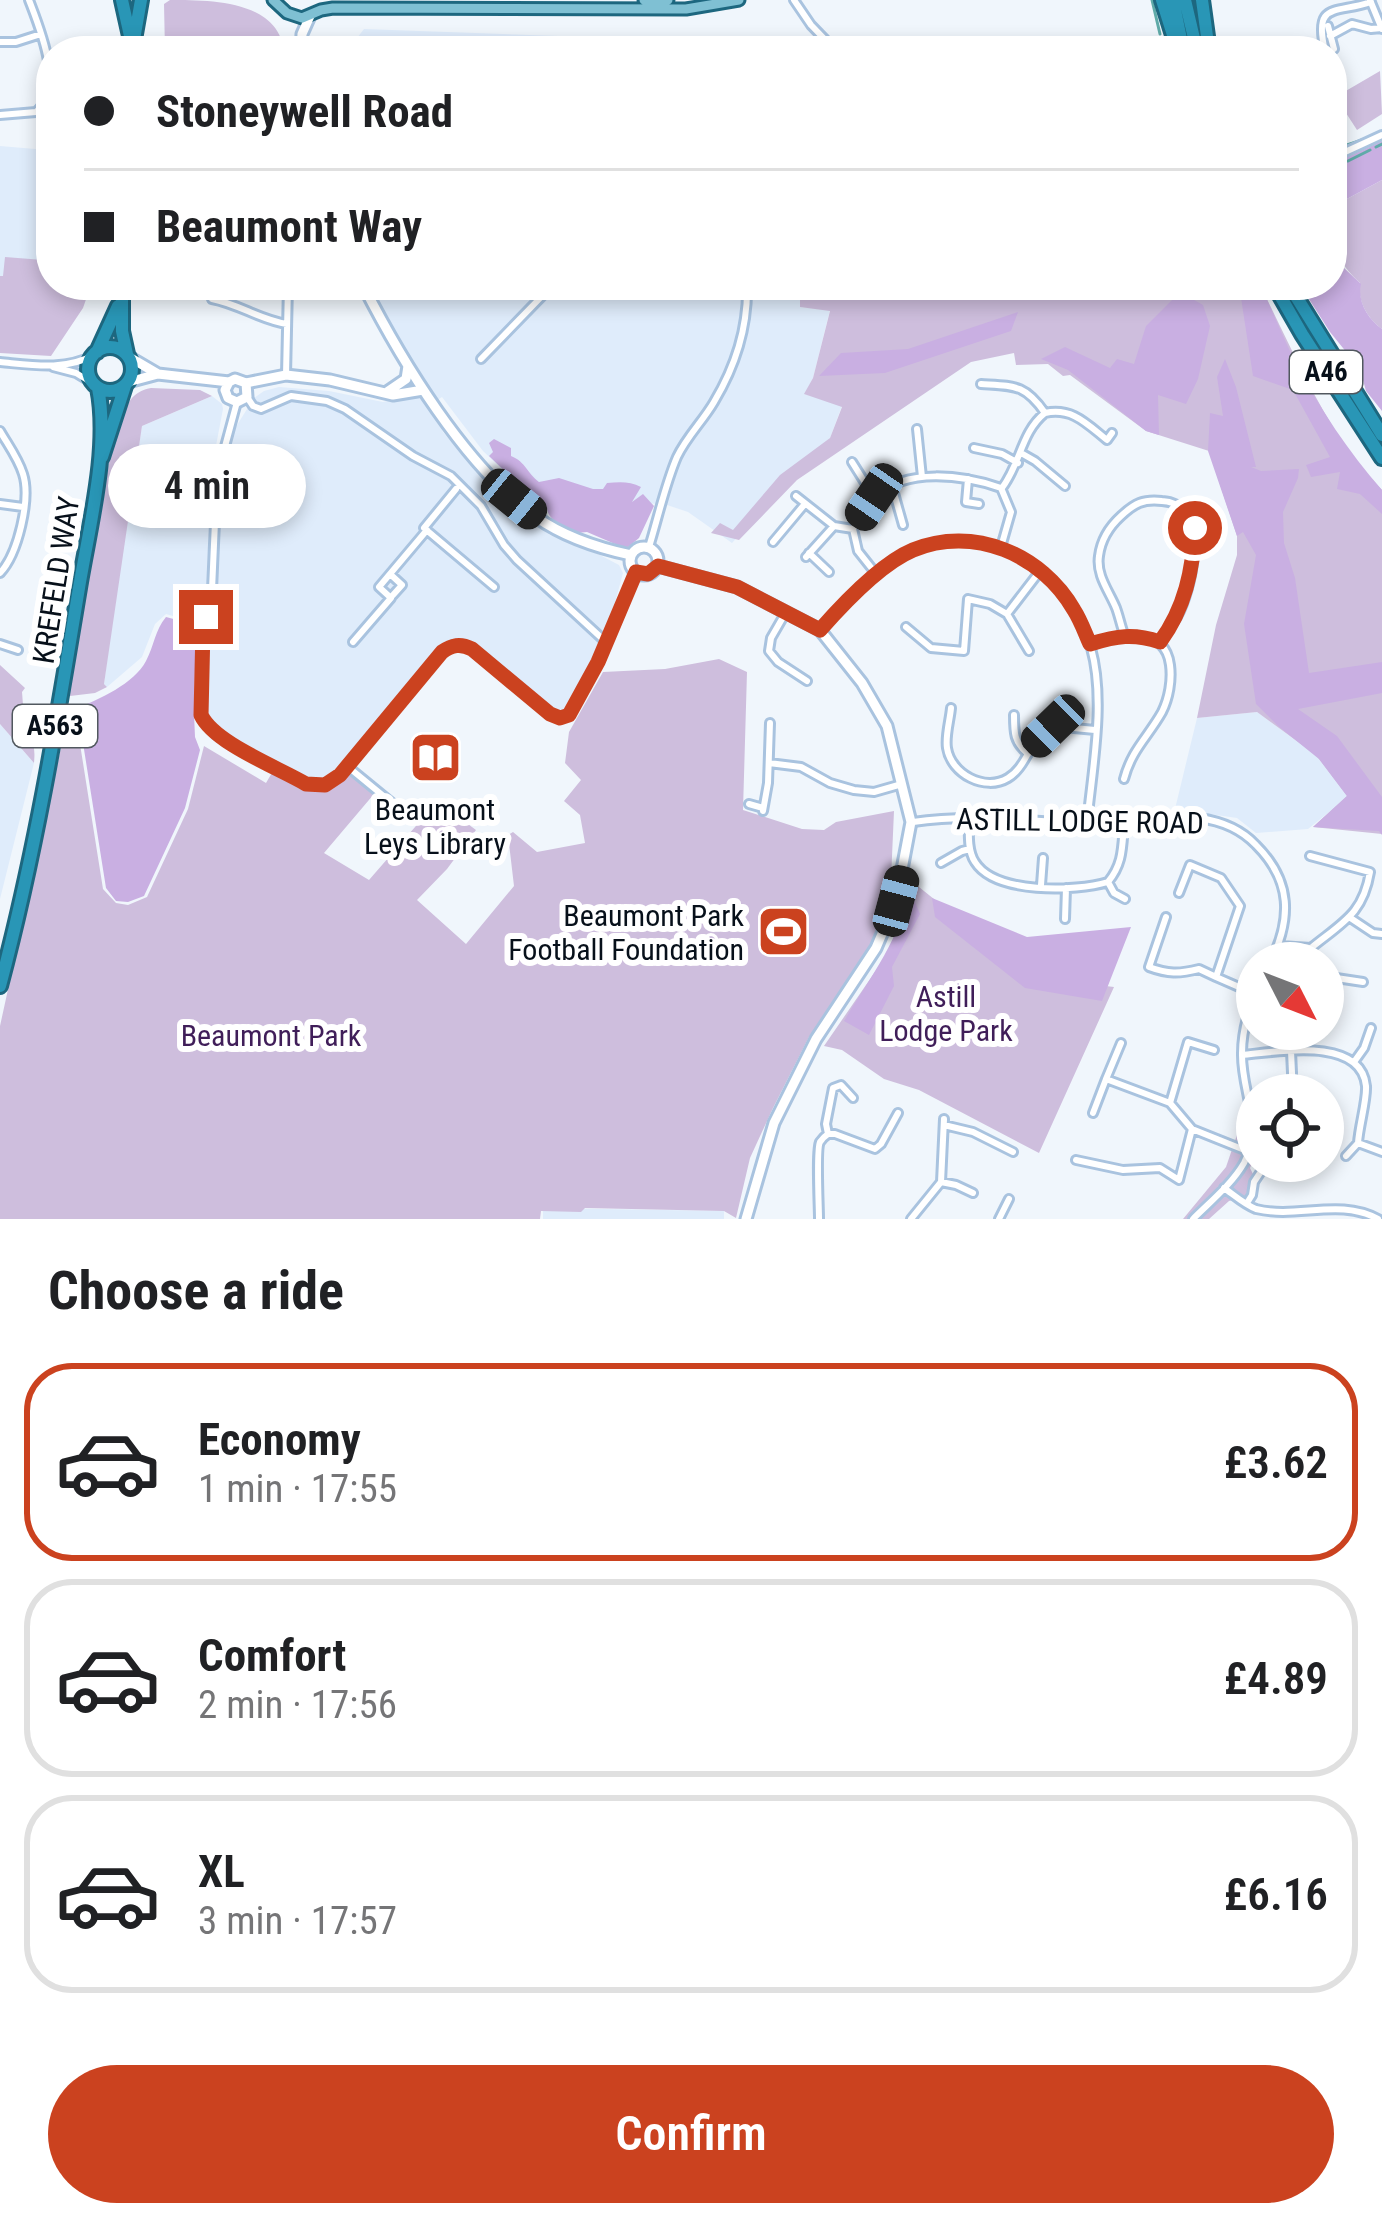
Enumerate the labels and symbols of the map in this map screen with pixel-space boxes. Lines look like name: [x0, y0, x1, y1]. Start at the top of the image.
road number: A46: [1290, 351, 1362, 393]
callout: 4 min: [107, 443, 305, 527]
car: [839, 457, 909, 537]
car: [475, 462, 553, 536]
street label: KREFELD WAY: [26, 494, 87, 666]
route start: [1168, 501, 1222, 555]
route end: [179, 590, 233, 644]
car: [1015, 688, 1091, 764]
road number: A563: [13, 705, 97, 747]
library icon: Beaumont Leys Library: [407, 729, 463, 785]
place label: Beaumont Leys Library: [364, 792, 506, 861]
street label: ASTILL LODGE ROAD: [956, 801, 1204, 841]
car: [869, 862, 923, 940]
place label: Beaumont Park Football Foundation: [508, 898, 744, 967]
sports icon: Beaumont Park Football Foundation: [755, 904, 811, 960]
north arrow: [1236, 942, 1344, 1050]
park label: Astill Lodge Park: [879, 979, 1013, 1048]
park label: Beaumont Park: [181, 1018, 362, 1053]

